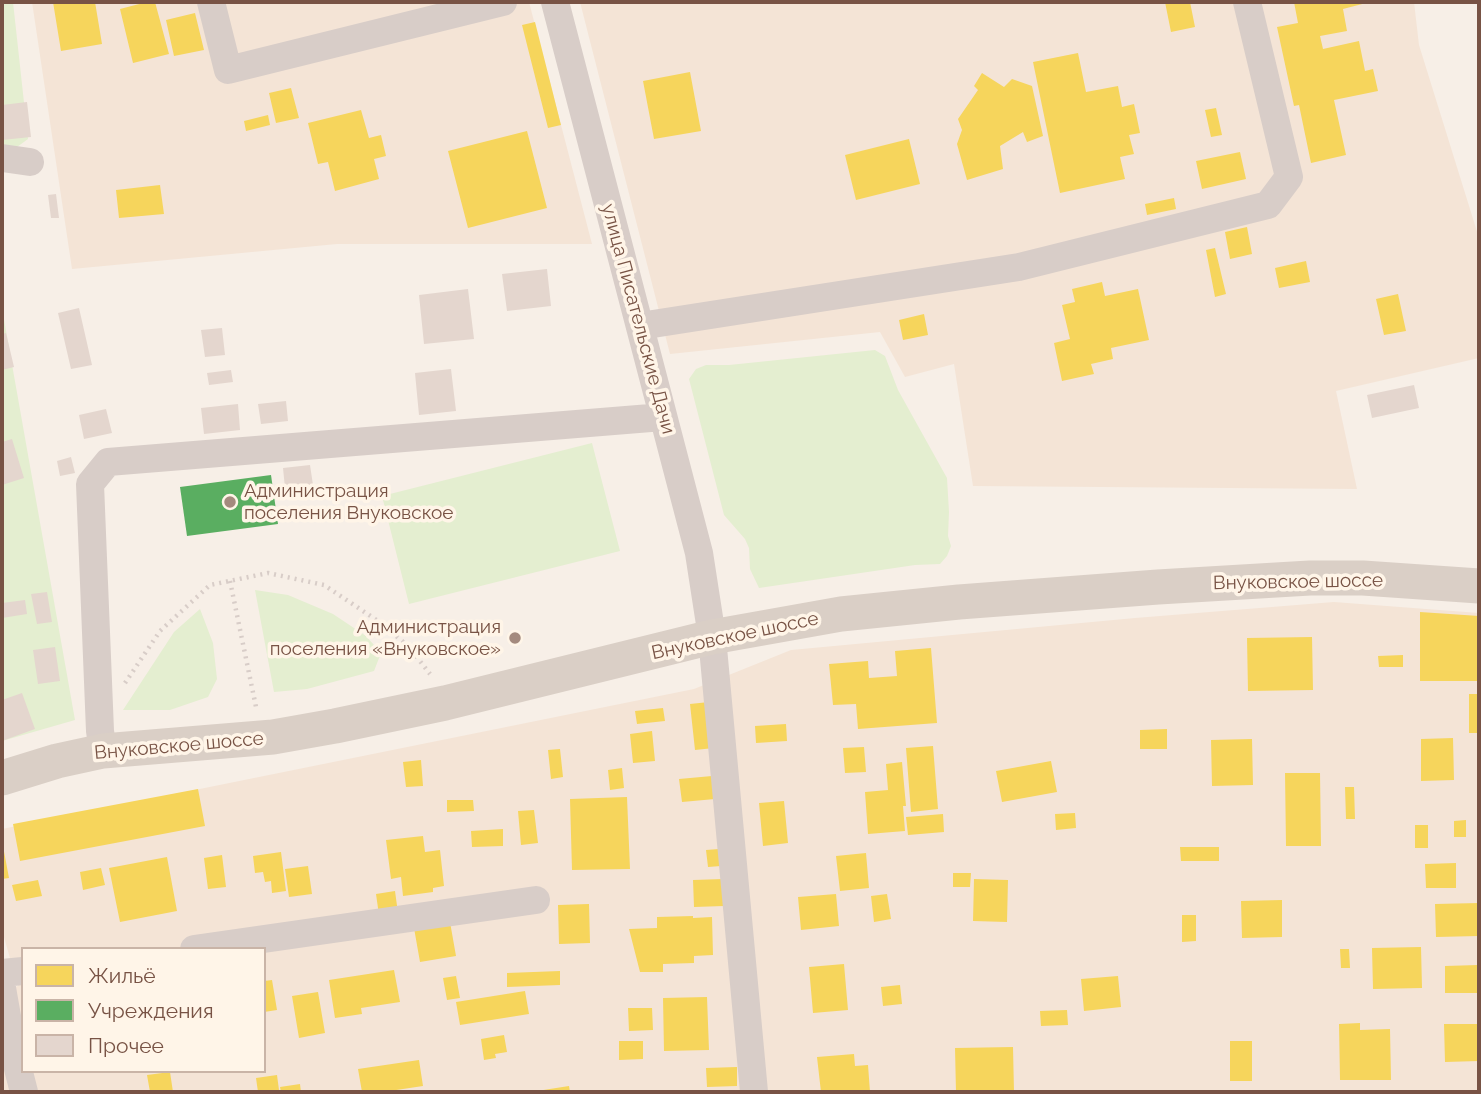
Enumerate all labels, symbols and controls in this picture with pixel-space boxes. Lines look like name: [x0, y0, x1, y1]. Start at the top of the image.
street label: улица Писательские Дачи: [596, 201, 680, 437]
place label: Администрация поселения Внуковское: [244, 480, 454, 524]
marker: Администрация поселения Внуковское: [222, 494, 238, 510]
street label: Внуковское шоссе: [1213, 569, 1383, 595]
street label: Внуковское шоссе: [649, 607, 821, 665]
place label: Администрация поселения «Внуковское»: [270, 616, 501, 660]
marker: Администрация поселения «Внуковское»: [507, 630, 523, 646]
street label: Внуковское шоссе: [93, 727, 265, 765]
legend: [21, 947, 266, 1073]
text: Жильё: [88, 963, 156, 988]
text: Учреждения: [88, 998, 214, 1023]
text: Прочее: [88, 1033, 164, 1058]

